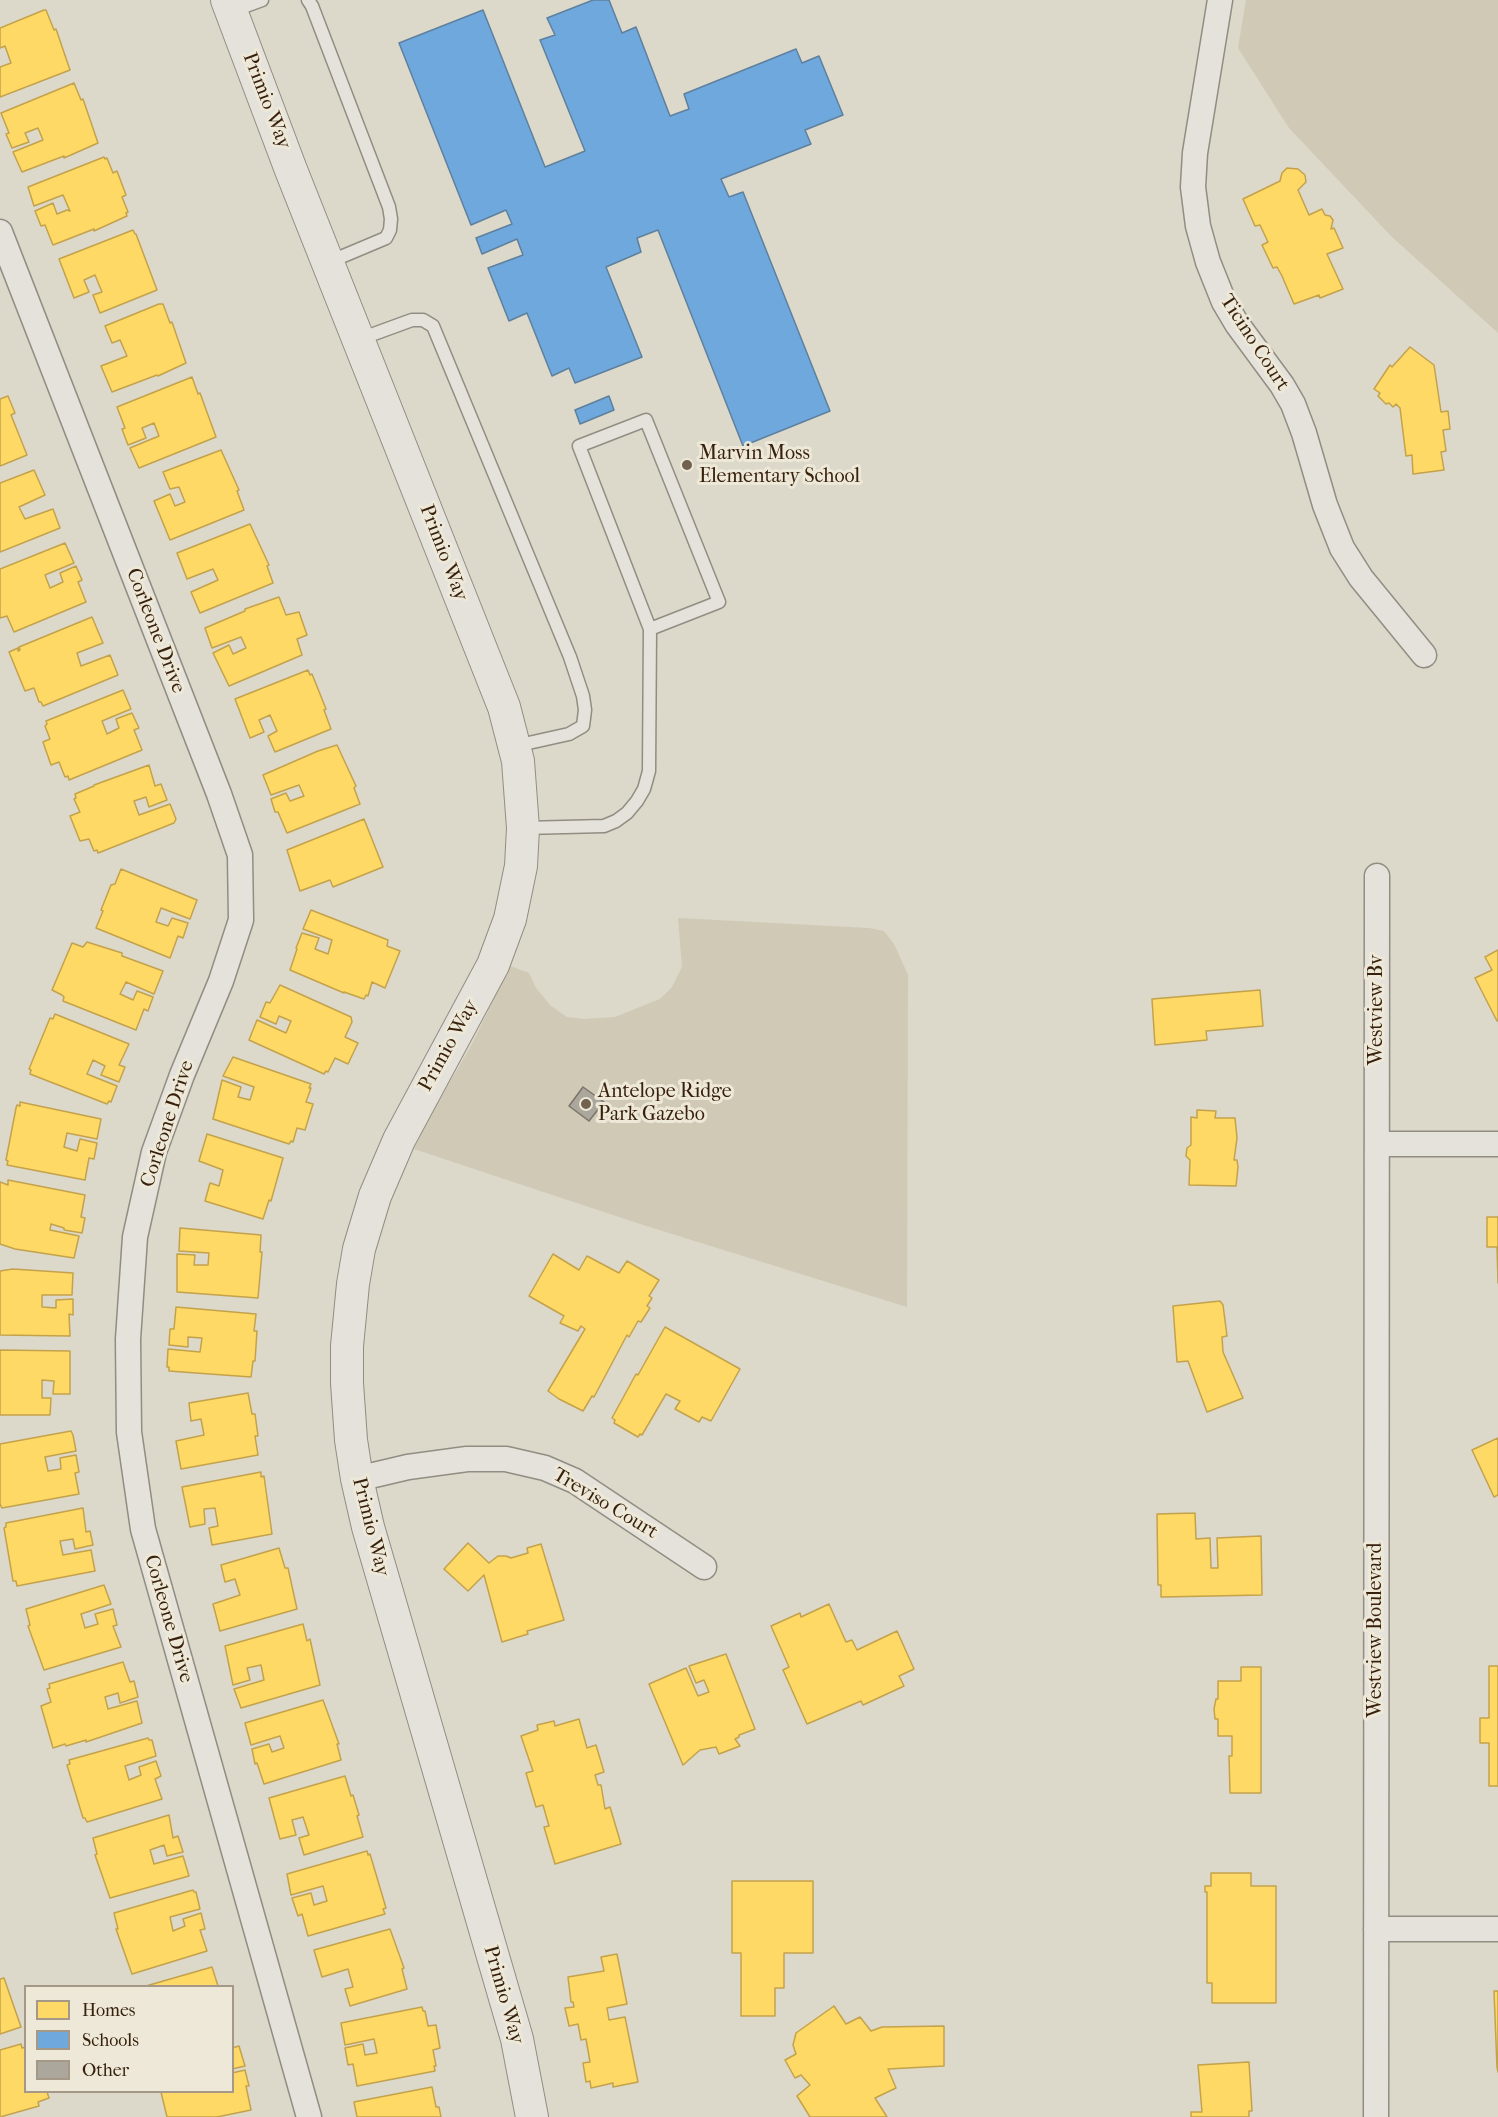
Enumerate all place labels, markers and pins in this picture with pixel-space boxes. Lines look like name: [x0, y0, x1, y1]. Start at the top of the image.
place label: Marvin Moss Elementary School: [699, 442, 860, 489]
marker: Marvin Moss Elementary School: [680, 458, 694, 472]
place label: Antelope Ridge Park Gazebo: [598, 1080, 732, 1127]
marker: Antelope Ridge Park Gazebo: [579, 1097, 593, 1111]

